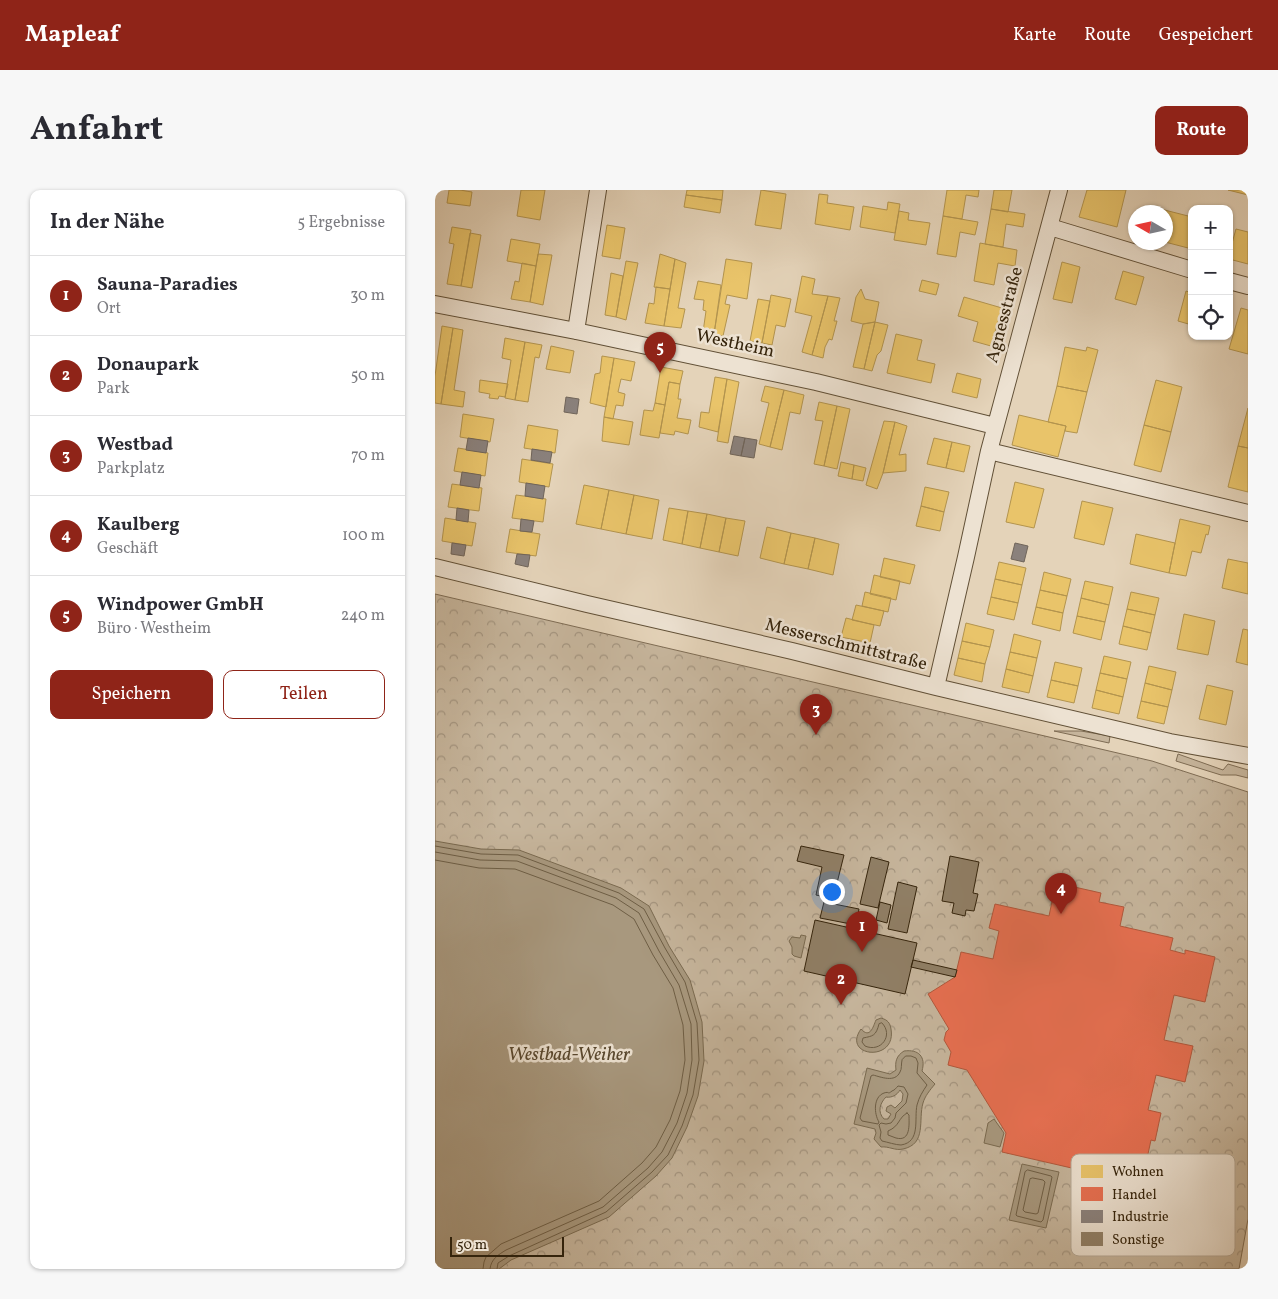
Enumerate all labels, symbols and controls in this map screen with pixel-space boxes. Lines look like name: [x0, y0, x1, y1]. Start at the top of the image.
text: Mapleaf: [25, 18, 119, 52]
text: Karte: [1013, 23, 1056, 48]
text: Route: [1084, 23, 1131, 48]
text: Gespeichert: [1159, 23, 1253, 48]
text: Anfahrt: [30, 106, 163, 154]
button: Route: [1155, 106, 1248, 155]
north arrow: [1128, 205, 1173, 250]
map controls: [1188, 205, 1233, 340]
button: +: [1188, 205, 1233, 250]
text: In der Nähe: [50, 208, 165, 237]
text: 5 Ergebnisse: [298, 212, 385, 234]
button: −: [1188, 250, 1233, 295]
street label: Agnesstraße: [980, 264, 1030, 366]
text: Sauna-Paradies: [97, 272, 238, 298]
text: 1: [63, 285, 69, 307]
text: 30 m: [350, 285, 385, 307]
button: locate: [1188, 295, 1233, 340]
text: Ort: [97, 298, 121, 320]
street label: Westheim: [693, 323, 777, 365]
pin: 5: [644, 332, 676, 373]
text: Donaupark: [97, 352, 199, 378]
text: 2: [62, 365, 70, 387]
text: 50 m: [351, 365, 385, 387]
text: Park: [97, 378, 130, 400]
text: Westbad: [97, 432, 173, 458]
text: 3: [62, 445, 70, 467]
text: 70 m: [351, 445, 385, 467]
text: Parkplatz: [97, 458, 165, 480]
text: Kaulberg: [97, 512, 180, 538]
text: 4: [61, 525, 71, 547]
text: 100 m: [342, 525, 385, 547]
text: Geschäft: [97, 538, 158, 560]
text: Windpower GmbH: [97, 592, 264, 618]
text: 5: [62, 605, 70, 627]
text: 240 m: [341, 605, 385, 627]
street label: Messerschmittstraße: [762, 613, 930, 677]
text: Büro · Westheim: [97, 618, 211, 640]
button: Speichern: [50, 670, 213, 719]
button: Teilen: [223, 670, 385, 719]
pin: 3: [800, 694, 832, 735]
pin: 4: [1045, 873, 1077, 914]
your location: [819, 879, 845, 905]
pin: 1: [846, 911, 878, 952]
pin: 2: [825, 964, 857, 1005]
water label: Westbad-Weiher: [508, 1042, 631, 1068]
legend: [1071, 1154, 1235, 1256]
text: Wohnen: [1112, 1163, 1164, 1182]
text: Handel: [1112, 1186, 1157, 1205]
text: Industrie: [1112, 1208, 1169, 1227]
text: Sonstige: [1112, 1231, 1165, 1250]
scale bar: [450, 1234, 564, 1257]
text: 50 m: [457, 1236, 487, 1255]

